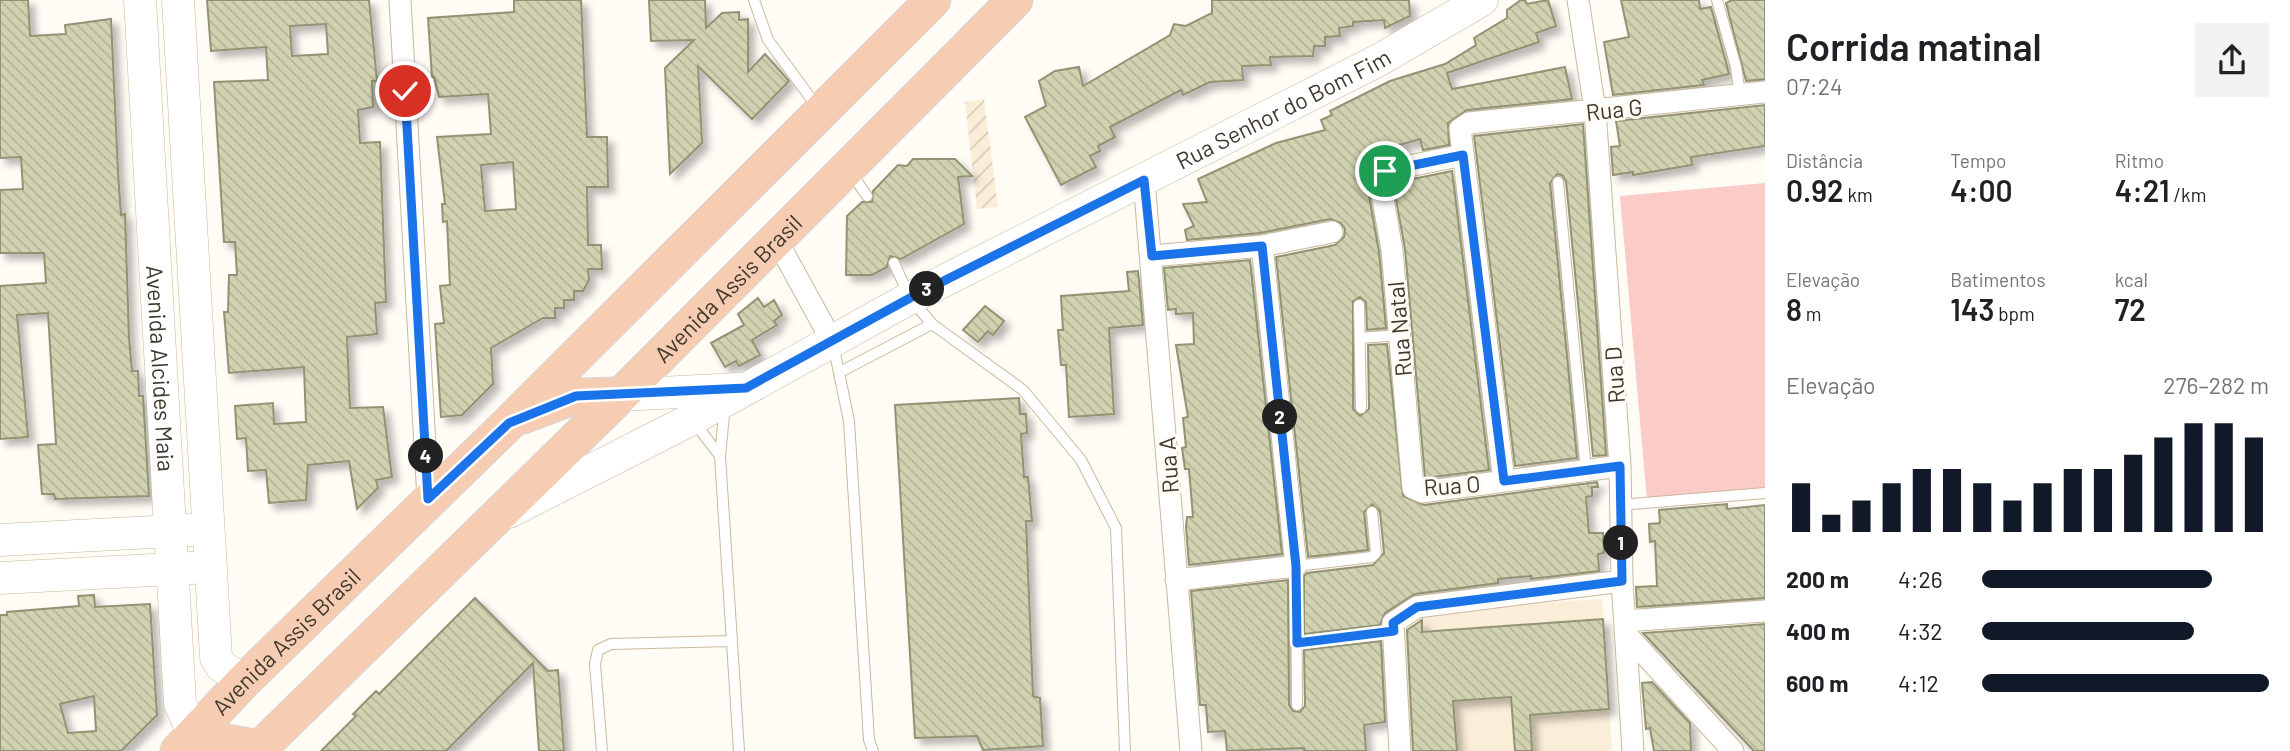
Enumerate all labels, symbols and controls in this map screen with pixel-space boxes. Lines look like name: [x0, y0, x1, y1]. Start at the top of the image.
text: Corrida matinal: [1786, 23, 2042, 69]
button: share: [2195, 23, 2269, 97]
street label: Rua Senhor do Bom Fim: [1171, 42, 1395, 175]
pin: [375, 61, 435, 121]
icon: check: [386, 72, 424, 110]
text: 07:24: [1786, 72, 1843, 100]
street label: Rua G: [1584, 92, 1644, 126]
pin: [1355, 141, 1415, 201]
text: Distância: [1786, 149, 1863, 172]
text: Tempo: [1950, 149, 2006, 172]
text: Ritmo: [2115, 149, 2164, 172]
icon: arrive: [1366, 152, 1404, 190]
text: 0.92: [1786, 172, 1844, 208]
text: 4:00: [1950, 172, 2013, 208]
text: 4:21: [2115, 172, 2170, 208]
text: km: [1844, 183, 1873, 206]
text: /km: [2170, 183, 2206, 206]
street label: Avenida Assis Brasil: [648, 208, 807, 368]
street label: Avenida Alcides Maia: [141, 264, 181, 472]
text: Elevação: [1786, 268, 1860, 291]
text: Batimentos: [1950, 268, 2046, 291]
text: kcal: [2115, 268, 2148, 291]
pin: 3: [909, 272, 944, 306]
text: 3: [921, 277, 932, 300]
street label: Rua Natal: [1381, 280, 1417, 378]
text: 8: [1786, 291, 1802, 327]
text: 143: [1950, 291, 1994, 327]
text: 72: [2115, 291, 2146, 327]
text: m: [1802, 302, 1822, 325]
text: bpm: [1994, 302, 2035, 325]
street label: Rua D: [1598, 346, 1630, 404]
text: Elevação: [1786, 371, 1876, 399]
text: 276–282 m: [2163, 371, 2269, 399]
pin: 2: [1262, 400, 1298, 434]
text: 2: [1274, 405, 1285, 428]
street label: Rua A: [1152, 436, 1184, 494]
pin: 4: [408, 438, 444, 474]
text: 4: [420, 444, 431, 467]
street label: Rua O: [1423, 469, 1481, 501]
pin: 1: [1604, 526, 1638, 560]
text: 1: [1617, 531, 1624, 554]
street label: Avenida Assis Brasil: [206, 562, 366, 720]
text: 200 m: [1786, 565, 1849, 593]
text: 4:26: [1898, 565, 1943, 593]
text: 400 m: [1786, 617, 1850, 645]
text: 4:32: [1898, 617, 1943, 645]
text: 600 m: [1786, 669, 1848, 697]
text: 4:12: [1898, 669, 1939, 697]

